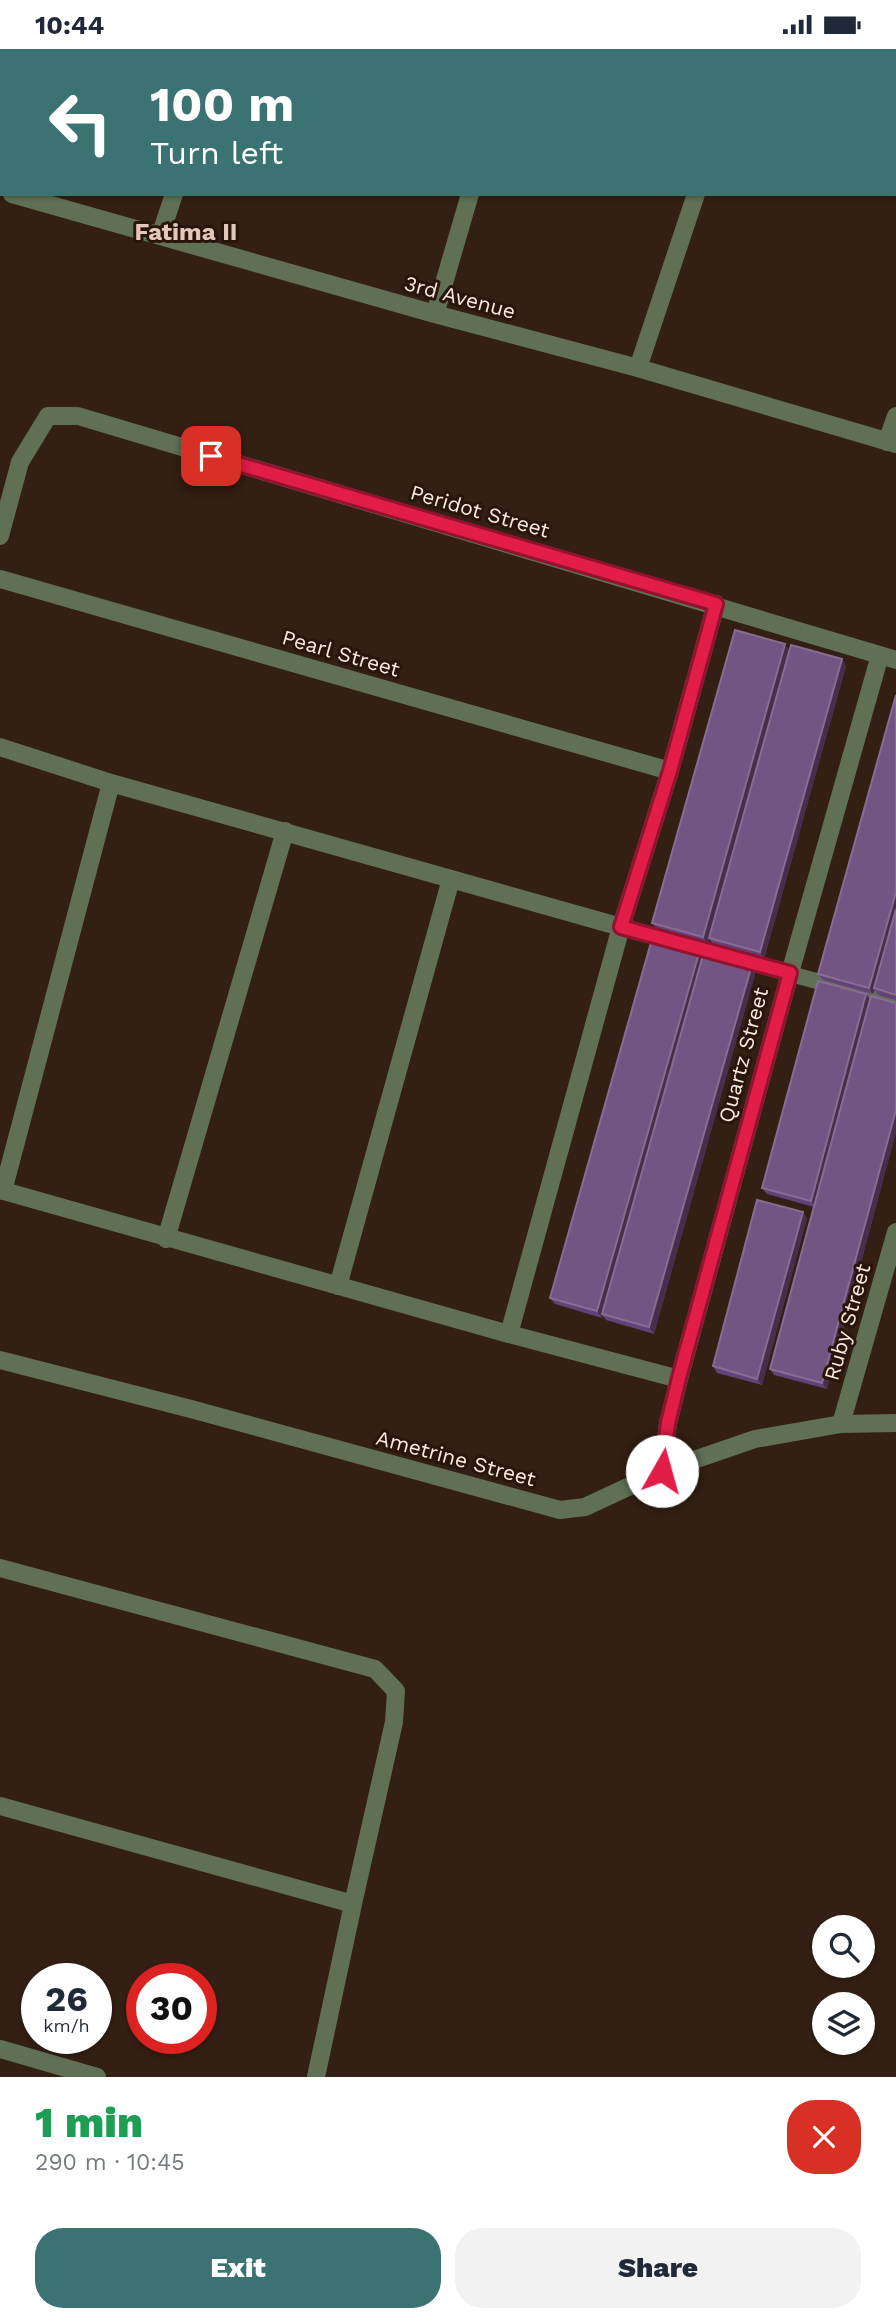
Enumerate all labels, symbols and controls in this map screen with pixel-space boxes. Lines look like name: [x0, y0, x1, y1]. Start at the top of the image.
text: 10:44: [35, 10, 104, 40]
text: 100 m: [150, 75, 294, 133]
icon: left: [35, 77, 126, 168]
text: Turn left: [150, 134, 283, 172]
district label: Fatima II: [135, 218, 237, 246]
street label: 3rd Avenue: [402, 270, 518, 324]
pin: [181, 426, 241, 486]
icon: arrive: [192, 437, 230, 475]
street label: Peridot Street: [408, 479, 553, 543]
street label: Pearl Street: [279, 624, 403, 682]
street label: Quartz Street: [713, 985, 773, 1125]
street label: Ruby Street: [818, 1261, 876, 1383]
street label: Ametrine Street: [373, 1425, 539, 1491]
position arrow: [625, 1434, 699, 1508]
map controls: [812, 1915, 875, 2055]
button: search: [812, 1915, 875, 1978]
speed limit sign: 30: [126, 1963, 217, 2054]
text: 26: [45, 1978, 88, 2020]
button: layers: [812, 1992, 875, 2055]
text: km/h: [43, 2015, 90, 2036]
text: 1 min: [35, 2098, 143, 2147]
button: close: [787, 2100, 861, 2174]
text: 290 m · 10:45: [35, 2149, 185, 2176]
button: Exit: [35, 2228, 441, 2308]
button: Share: [455, 2228, 861, 2308]

